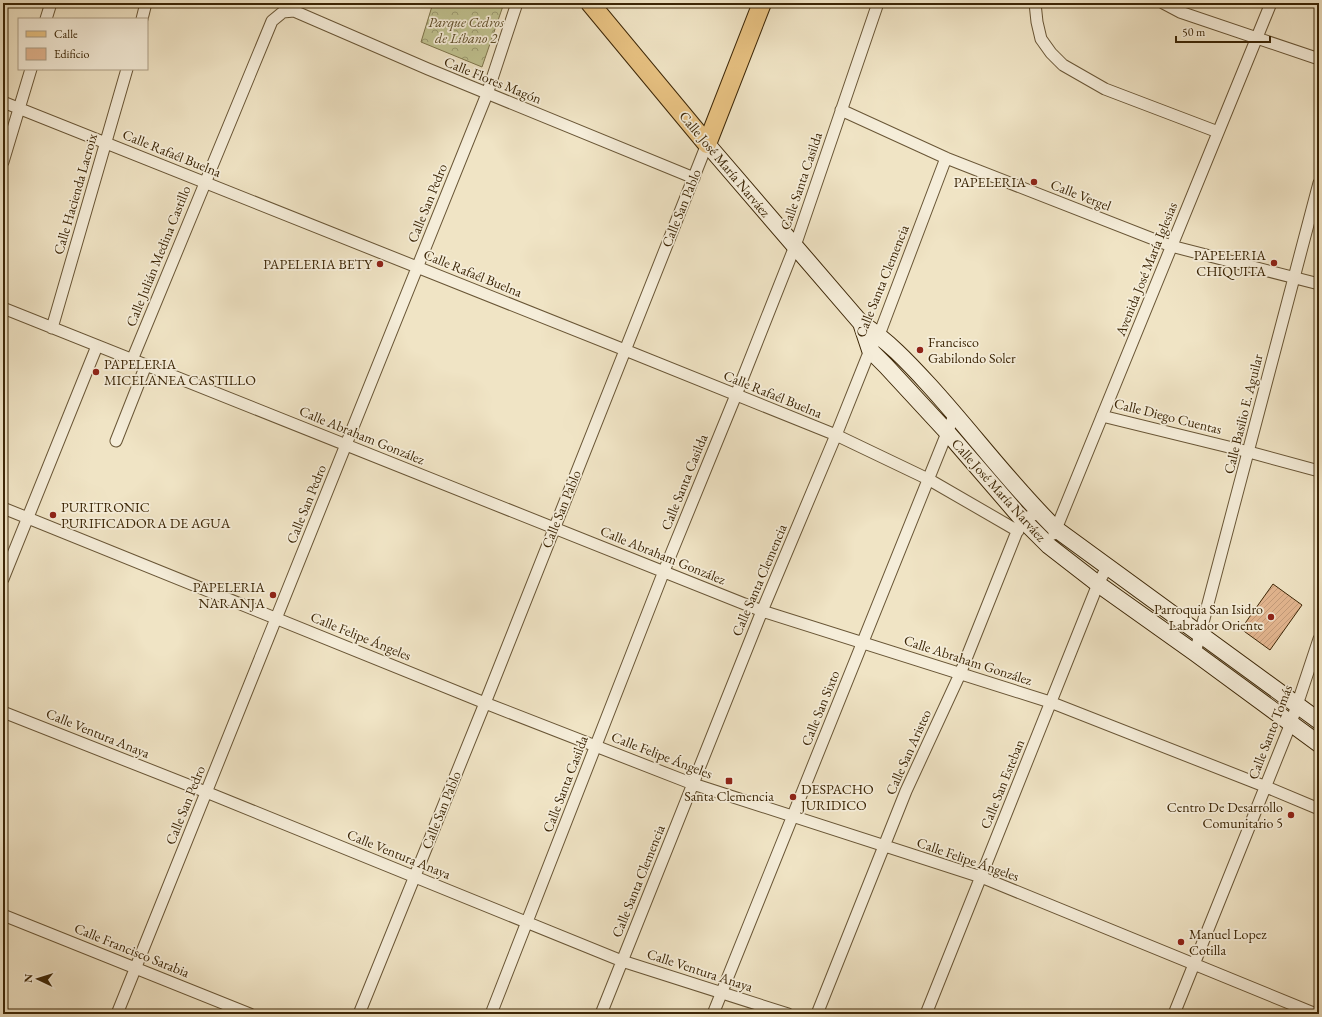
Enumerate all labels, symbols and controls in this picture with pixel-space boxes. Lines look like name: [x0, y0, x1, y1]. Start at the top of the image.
park label: Parque Cedros de Líbano 2: [428, 13, 504, 47]
legend: [18, 18, 148, 70]
scale bar: [1176, 18, 1270, 44]
text: 50 m: [1182, 24, 1206, 40]
text: Calle: [54, 26, 78, 42]
text: Edificio: [54, 46, 90, 62]
street label: Calle Flores Magón: [442, 52, 545, 108]
street label: Calle José María Narváez: [675, 107, 775, 221]
street label: Calle Rafaél Buelna: [120, 125, 224, 181]
street label: Calle Santa Casilda: [776, 129, 826, 232]
street label: Calle Hacienda Lacroix: [49, 131, 101, 257]
street label: Calle San Pedro: [403, 161, 451, 245]
street label: Calle San Pablo: [657, 166, 705, 250]
place label: PAPELERIA: [954, 173, 1026, 191]
street label: Calle Vergel: [1048, 175, 1114, 215]
marker: PAPELERIA: [1029, 177, 1039, 187]
street label: Calle Julián Medina Castillo: [121, 183, 195, 329]
street label: Avenida José María Iglesias: [1111, 199, 1181, 340]
street label: Calle Santa Clemencia: [851, 222, 913, 340]
street label: Calle Rafaél Buelna: [421, 245, 525, 301]
place label: PAPELERIA CHIQUITA: [1194, 246, 1266, 280]
place label: PAPELERIA BETY: [263, 255, 373, 273]
marker: PAPELERIA CHIQUITA: [1269, 258, 1279, 268]
marker: PAPELERIA BETY: [375, 259, 385, 269]
place label: Francisco Gabilondo Soler: [928, 333, 1016, 367]
marker: Francisco Gabilondo Soler: [915, 345, 925, 355]
street label: Calle Basilio E. Aguilar: [1219, 352, 1267, 476]
place label: PAPELERIA MICELANEA CASTILLO: [104, 355, 256, 389]
street label: Calle Rafaél Buelna: [721, 366, 825, 422]
marker: PAPELERIA MICELANEA CASTILLO: [91, 367, 101, 377]
street label: Calle Diego Cuentas: [1112, 394, 1224, 438]
street label: Calle Abraham González: [297, 402, 428, 469]
street label: Calle Santa Casilda: [656, 431, 712, 533]
street label: Calle José María Narváez: [948, 435, 1051, 546]
street label: Calle San Pedro: [282, 462, 330, 546]
street label: Calle San Pablo: [537, 467, 585, 551]
place label: PURITRONIC PURIFICADORA DE AGUA: [61, 498, 231, 532]
marker: PURITRONIC PURIFICADORA DE AGUA: [48, 510, 58, 520]
street label: Calle Santa Clemencia: [727, 521, 791, 639]
street label: Calle Abraham González: [598, 522, 729, 589]
place label: PAPELERIA NARANJA: [193, 578, 265, 612]
marker: PAPELERIA NARANJA: [268, 590, 278, 600]
place label: Parroquia San Isidro Labrador Oriente: [1154, 600, 1264, 634]
street label: Calle Felipe Ángeles: [308, 608, 414, 665]
marker: Parroquia San Isidro Labrador Oriente: [1266, 612, 1276, 622]
street label: Calle Abraham González: [902, 631, 1035, 689]
street label: Calle San Sixto: [797, 667, 843, 749]
street label: Calle Santo Tomás: [1244, 682, 1296, 782]
street label: Calle Ventura Anaya: [44, 704, 153, 762]
street label: Calle San Aristeo: [881, 706, 935, 798]
street label: Calle Felipe Ángeles: [609, 727, 716, 783]
street label: Calle Santa Casilda: [538, 733, 592, 835]
street label: Calle San Esteban: [976, 736, 1028, 831]
street label: Calle San Pedro: [161, 763, 209, 847]
street label: Calle San Pablo: [417, 768, 465, 852]
marker: Santa Clemencia: [724, 776, 734, 786]
place label: DESPACHO JURIDICO: [800, 780, 874, 814]
place label: Santa Clemencia: [684, 787, 774, 805]
marker: DESPACHO JURIDICO: [788, 792, 798, 802]
place label: Centro De Desarrollo Comunitario 5: [1167, 798, 1283, 832]
marker: Centro De Desarrollo Comunitario 5: [1286, 810, 1296, 820]
street label: Calle Santa Clemencia: [607, 822, 669, 940]
street label: Calle Ventura Anaya: [345, 825, 454, 883]
street label: Calle Felipe Ángeles: [914, 833, 1022, 885]
street label: Calle Francisco Sarabia: [72, 919, 193, 981]
place label: Manuel Lopez Cotilla: [1189, 925, 1267, 959]
marker: Manuel Lopez Cotilla: [1176, 937, 1186, 947]
street label: Calle Ventura Anaya: [645, 944, 756, 996]
north arrow: [18, 959, 58, 999]
text: N: [21, 973, 35, 983]

